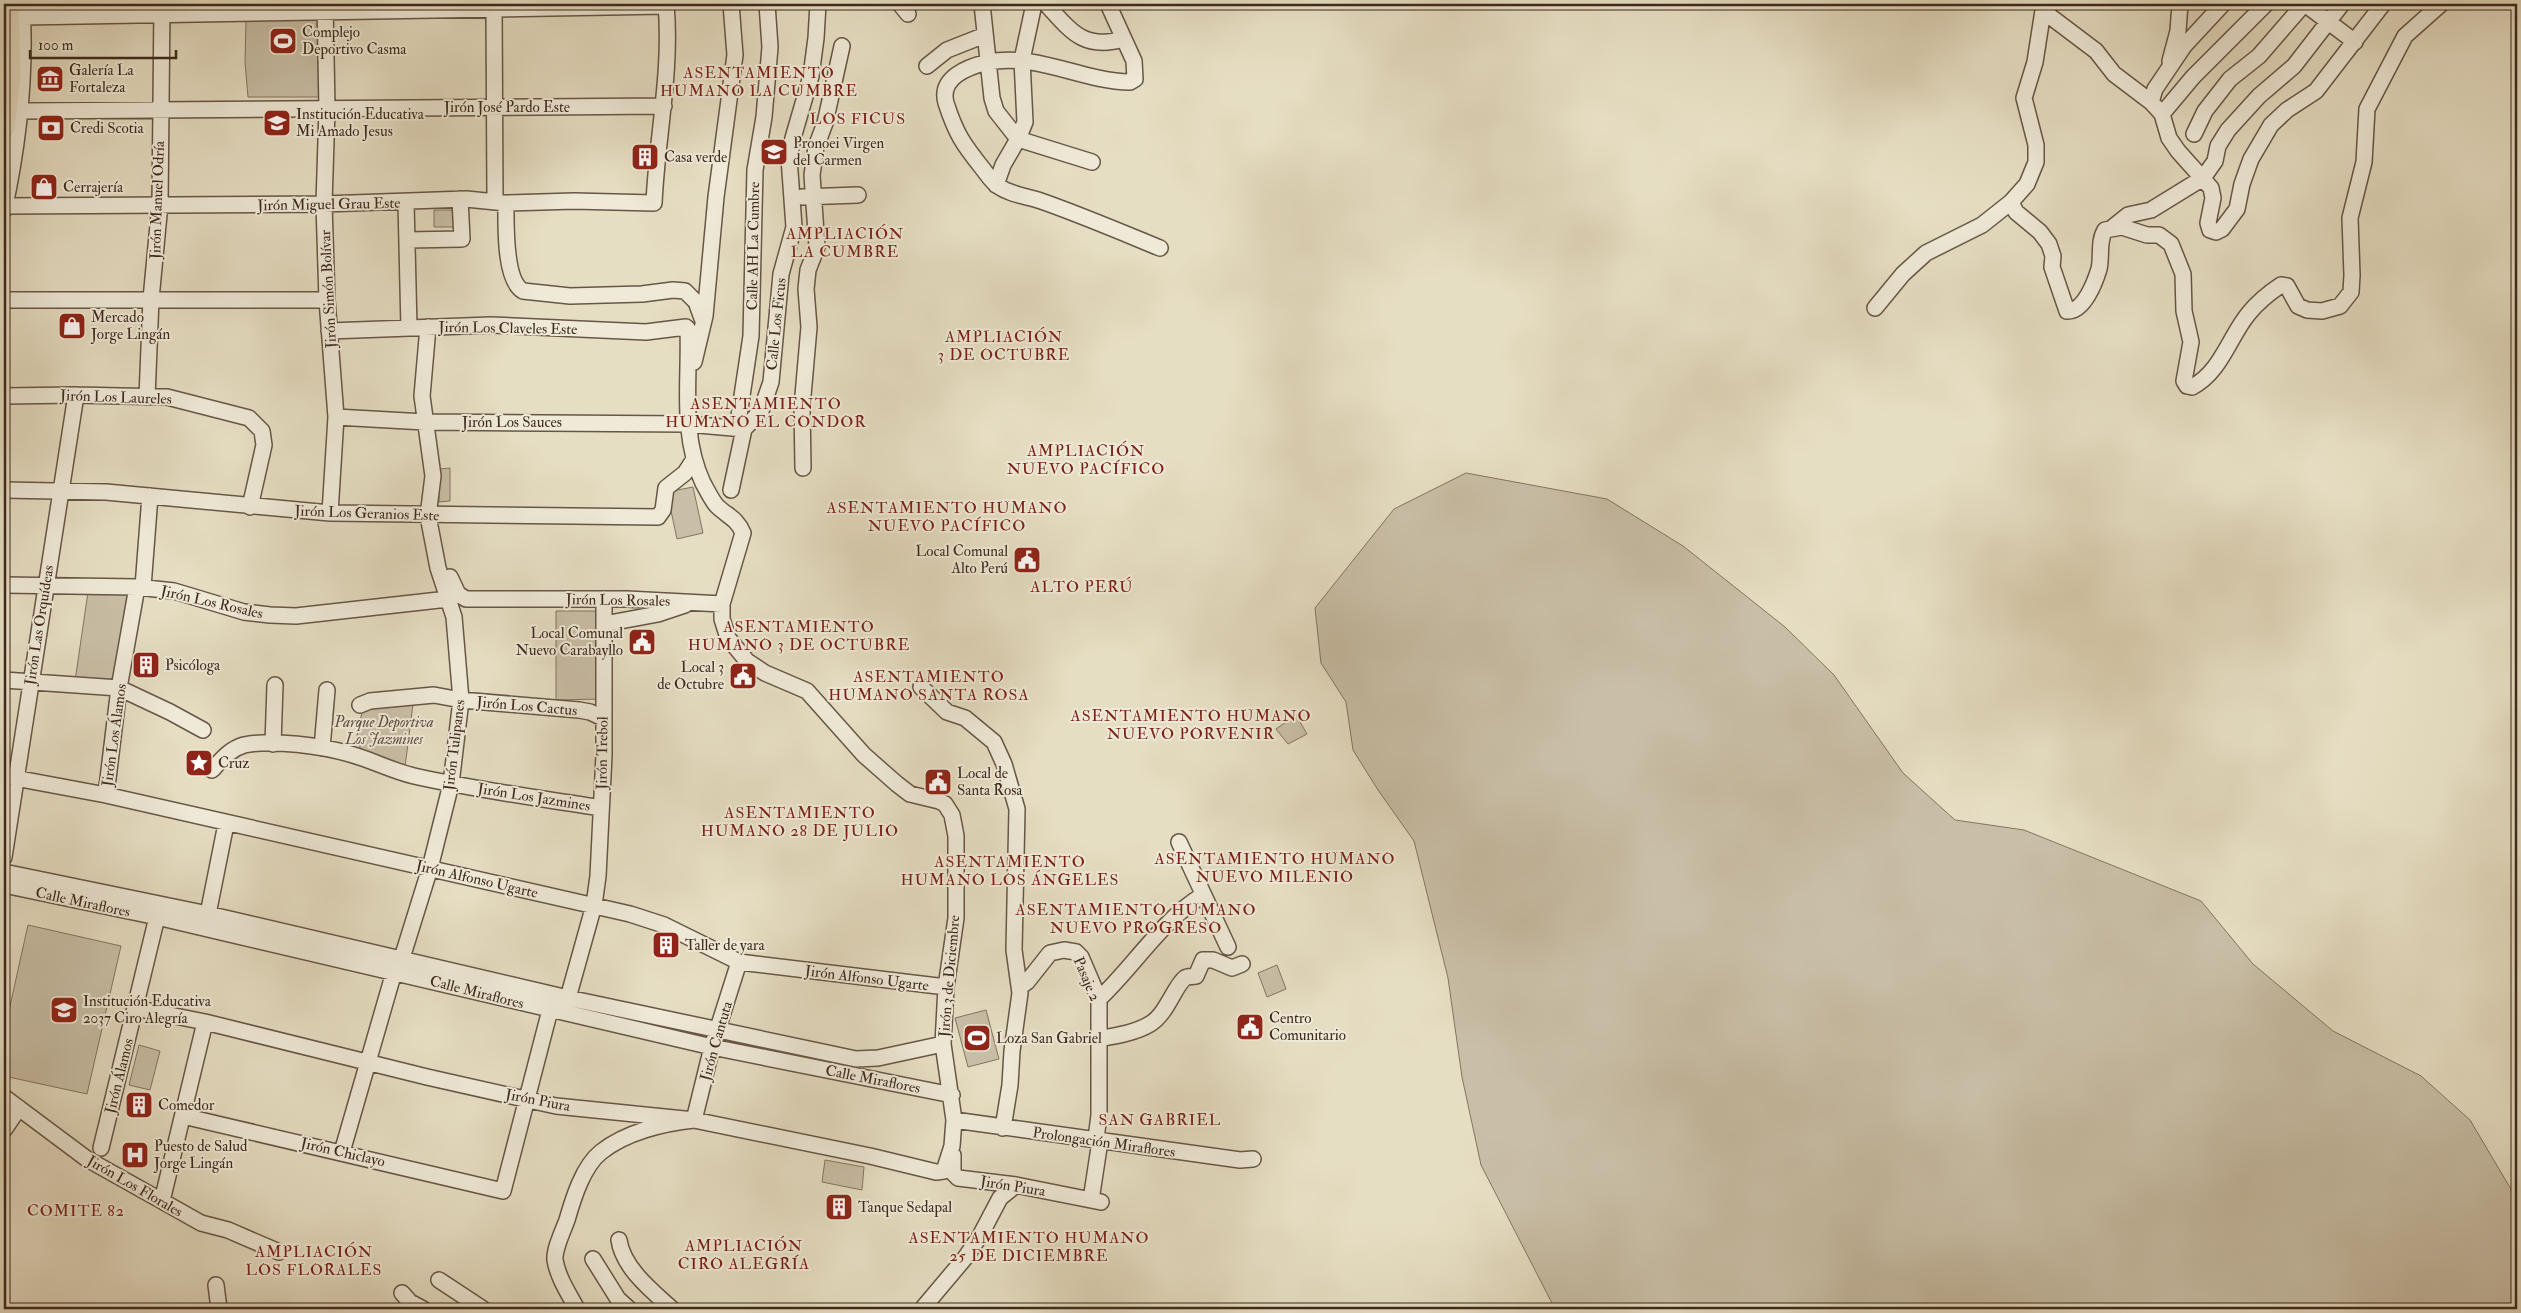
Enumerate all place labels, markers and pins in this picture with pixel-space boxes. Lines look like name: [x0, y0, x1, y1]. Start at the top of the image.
place label: Complejo Deportivo Casma: [302, 23, 407, 60]
sports icon: Complejo Deportivo Casma: [268, 26, 298, 56]
place label: Galería La Fortaleza: [69, 61, 135, 97]
museum icon: Galería La Fortaleza: [35, 64, 65, 94]
place label: Institución Educativa Mi Amado Jesus: [296, 105, 425, 142]
school or university icon: Institución Educativa Mi Amado Jesus: [262, 108, 292, 138]
bank icon: Credi Scotia: [36, 113, 66, 143]
place label: Credi Scotia: [70, 119, 145, 138]
place label: Pronoei Virgen del Carmen: [793, 134, 884, 170]
school or university icon: Pronoei Virgen del Carmen: [759, 137, 789, 167]
building icon: Casa verde: [630, 142, 660, 172]
place label: Casa verde: [664, 148, 727, 167]
shop icon: Cerrajería: [29, 172, 59, 202]
place label: Cerrajería: [63, 178, 124, 197]
place label: Mercado Jorge Lingán: [90, 308, 170, 345]
shop icon: Mercado Jorge Lingán: [57, 311, 87, 341]
place label: Local Comunal Alto Perú: [915, 542, 1008, 578]
public building icon: Local Comunal Alto Perú: [1012, 545, 1042, 575]
place label: Local Comunal Nuevo Carabayllo: [516, 624, 623, 660]
public building icon: Local Comunal Nuevo Carabayllo: [627, 627, 657, 657]
building icon: Psicóloga: [131, 650, 161, 680]
place label: Psicóloga: [165, 656, 221, 675]
place label: Local 3 de Octubre: [657, 658, 724, 694]
public building icon: Local 3 de Octubre: [728, 661, 758, 691]
place icon: Cruz: [184, 748, 214, 778]
place label: Cruz: [218, 754, 249, 773]
place label: Local de Santa Rosa: [957, 764, 1023, 800]
public building icon: Local de Santa Rosa: [923, 767, 953, 797]
building icon: Taller de yara: [651, 930, 681, 960]
place label: Taller de yara: [685, 936, 765, 955]
place label: Institución Educativa 2037 Ciro Alegría: [83, 992, 212, 1028]
school or university icon: Institución Educativa 2037 Ciro Alegría: [49, 995, 79, 1025]
place label: Centro Comunitario: [1269, 1009, 1346, 1045]
public building icon: Centro Comunitario: [1235, 1012, 1265, 1042]
sports icon: Loza San Gabriel: [962, 1023, 992, 1053]
place label: Loza San Gabriel: [996, 1029, 1102, 1048]
building icon: Comedor: [124, 1090, 154, 1120]
place label: Comedor: [158, 1096, 215, 1115]
place label: Puesto de Salud Jorge Lingán: [153, 1137, 248, 1174]
hospital icon: Puesto de Salud Jorge Lingán: [120, 1140, 150, 1170]
building icon: Tanque Sedapal: [824, 1192, 854, 1222]
place label: Tanque Sedapal: [858, 1198, 952, 1218]

